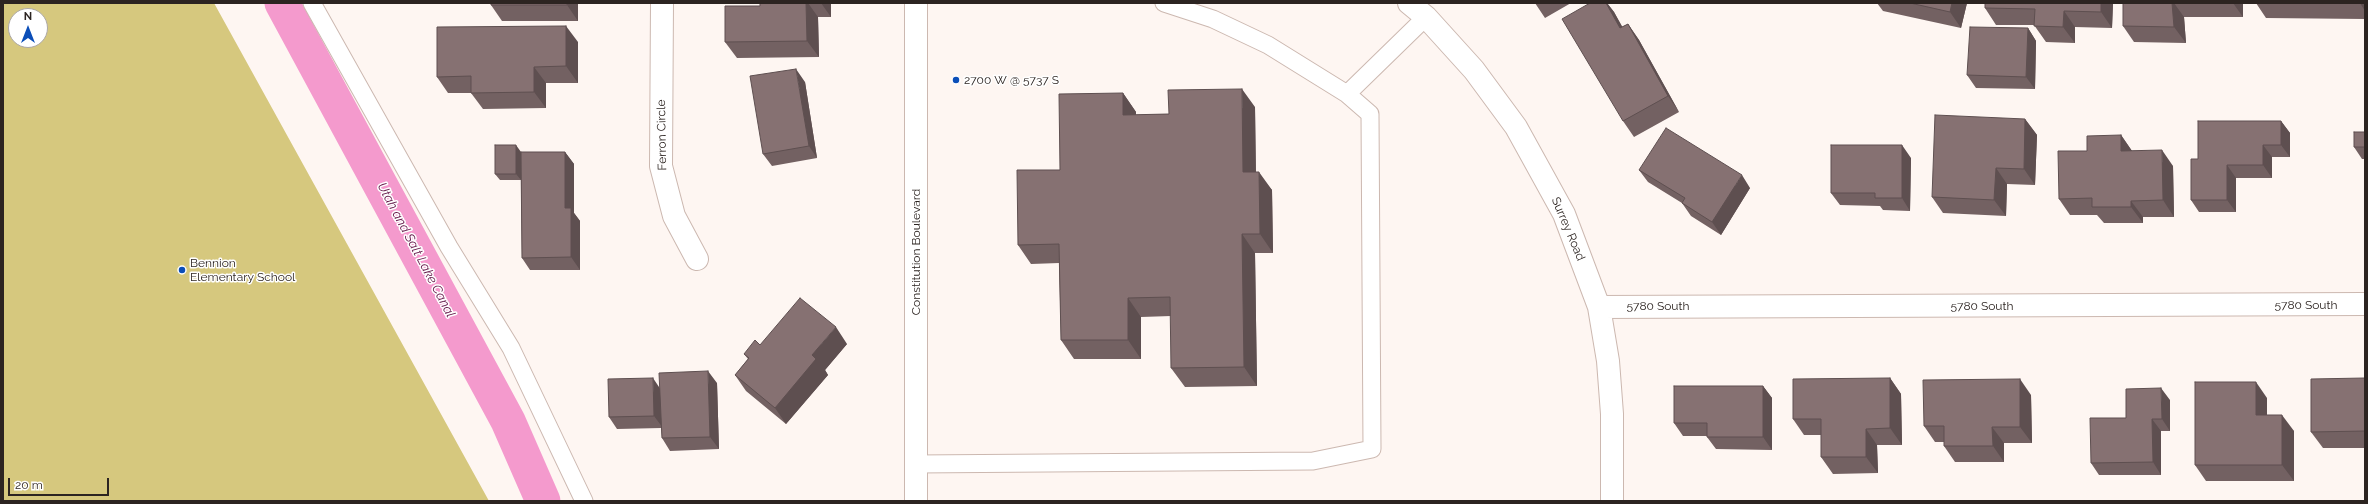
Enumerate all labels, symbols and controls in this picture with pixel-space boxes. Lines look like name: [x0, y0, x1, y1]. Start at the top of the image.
north arrow: [8, 8, 48, 48]
text: N: [24, 10, 32, 23]
place label: 2700 W @ 5737 S: [964, 73, 1059, 87]
marker: 2700 W @ 5737 S: [951, 75, 961, 85]
street label: Ferron Circle: [654, 99, 670, 171]
water label: Utah and Salt Lake Canal: [374, 180, 458, 320]
street label: Constitution Boulevard: [909, 189, 923, 315]
street label: Surrey Road: [1548, 195, 1588, 263]
place label: Bennion Elementary School: [190, 256, 295, 284]
marker: Bennion Elementary School: [177, 265, 187, 275]
street label: 5780 South: [2274, 298, 2338, 312]
street label: 5780 South: [1626, 299, 1690, 313]
street label: 5780 South: [1950, 299, 2014, 313]
scale bar: [10, 470, 111, 496]
text: 20 m: [15, 478, 43, 492]

